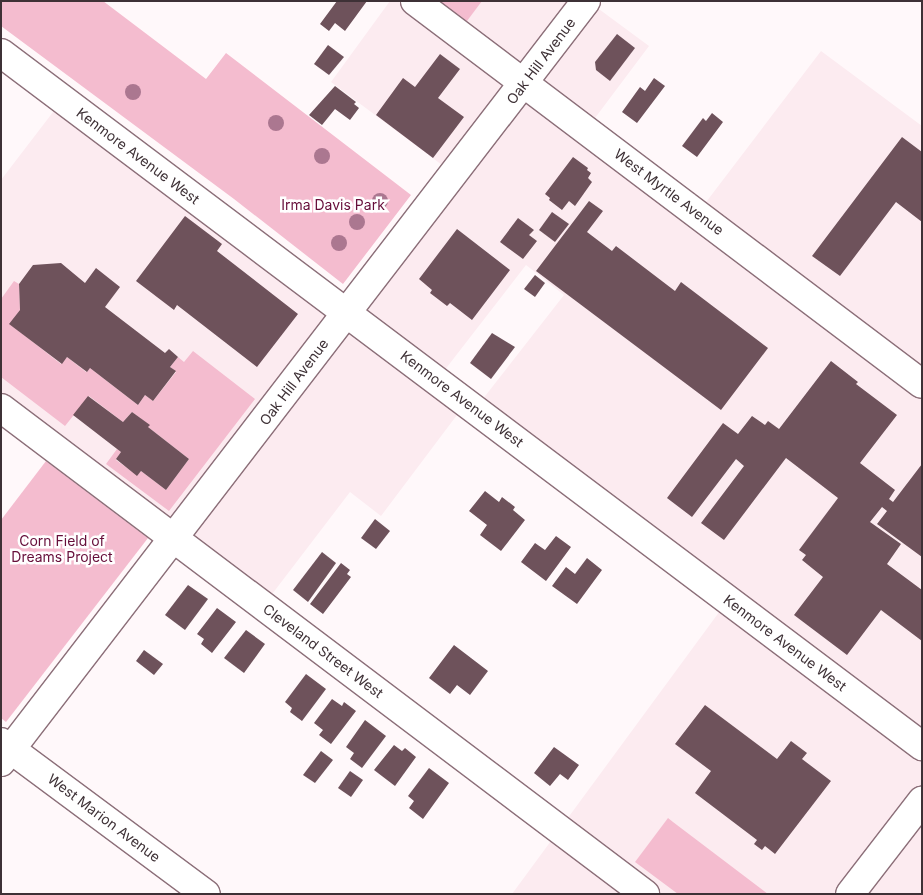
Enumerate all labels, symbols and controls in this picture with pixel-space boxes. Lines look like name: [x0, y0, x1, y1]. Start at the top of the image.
street label: Oak Hill Avenue: [503, 14, 579, 108]
street label: Kenmore Avenue West: [73, 104, 203, 208]
street label: West Myrtle Avenue: [611, 145, 727, 239]
park label: Irma Davis Park: [281, 197, 385, 213]
street label: Oak Hill Avenue: [256, 335, 332, 429]
street label: Kenmore Avenue West: [397, 347, 527, 451]
park label: Corn Field of Dreams Project: [11, 533, 113, 566]
street label: Kenmore Avenue West: [720, 591, 850, 695]
street label: Cleveland Street West: [260, 600, 386, 702]
street label: West Marion Avenue: [45, 770, 163, 866]

